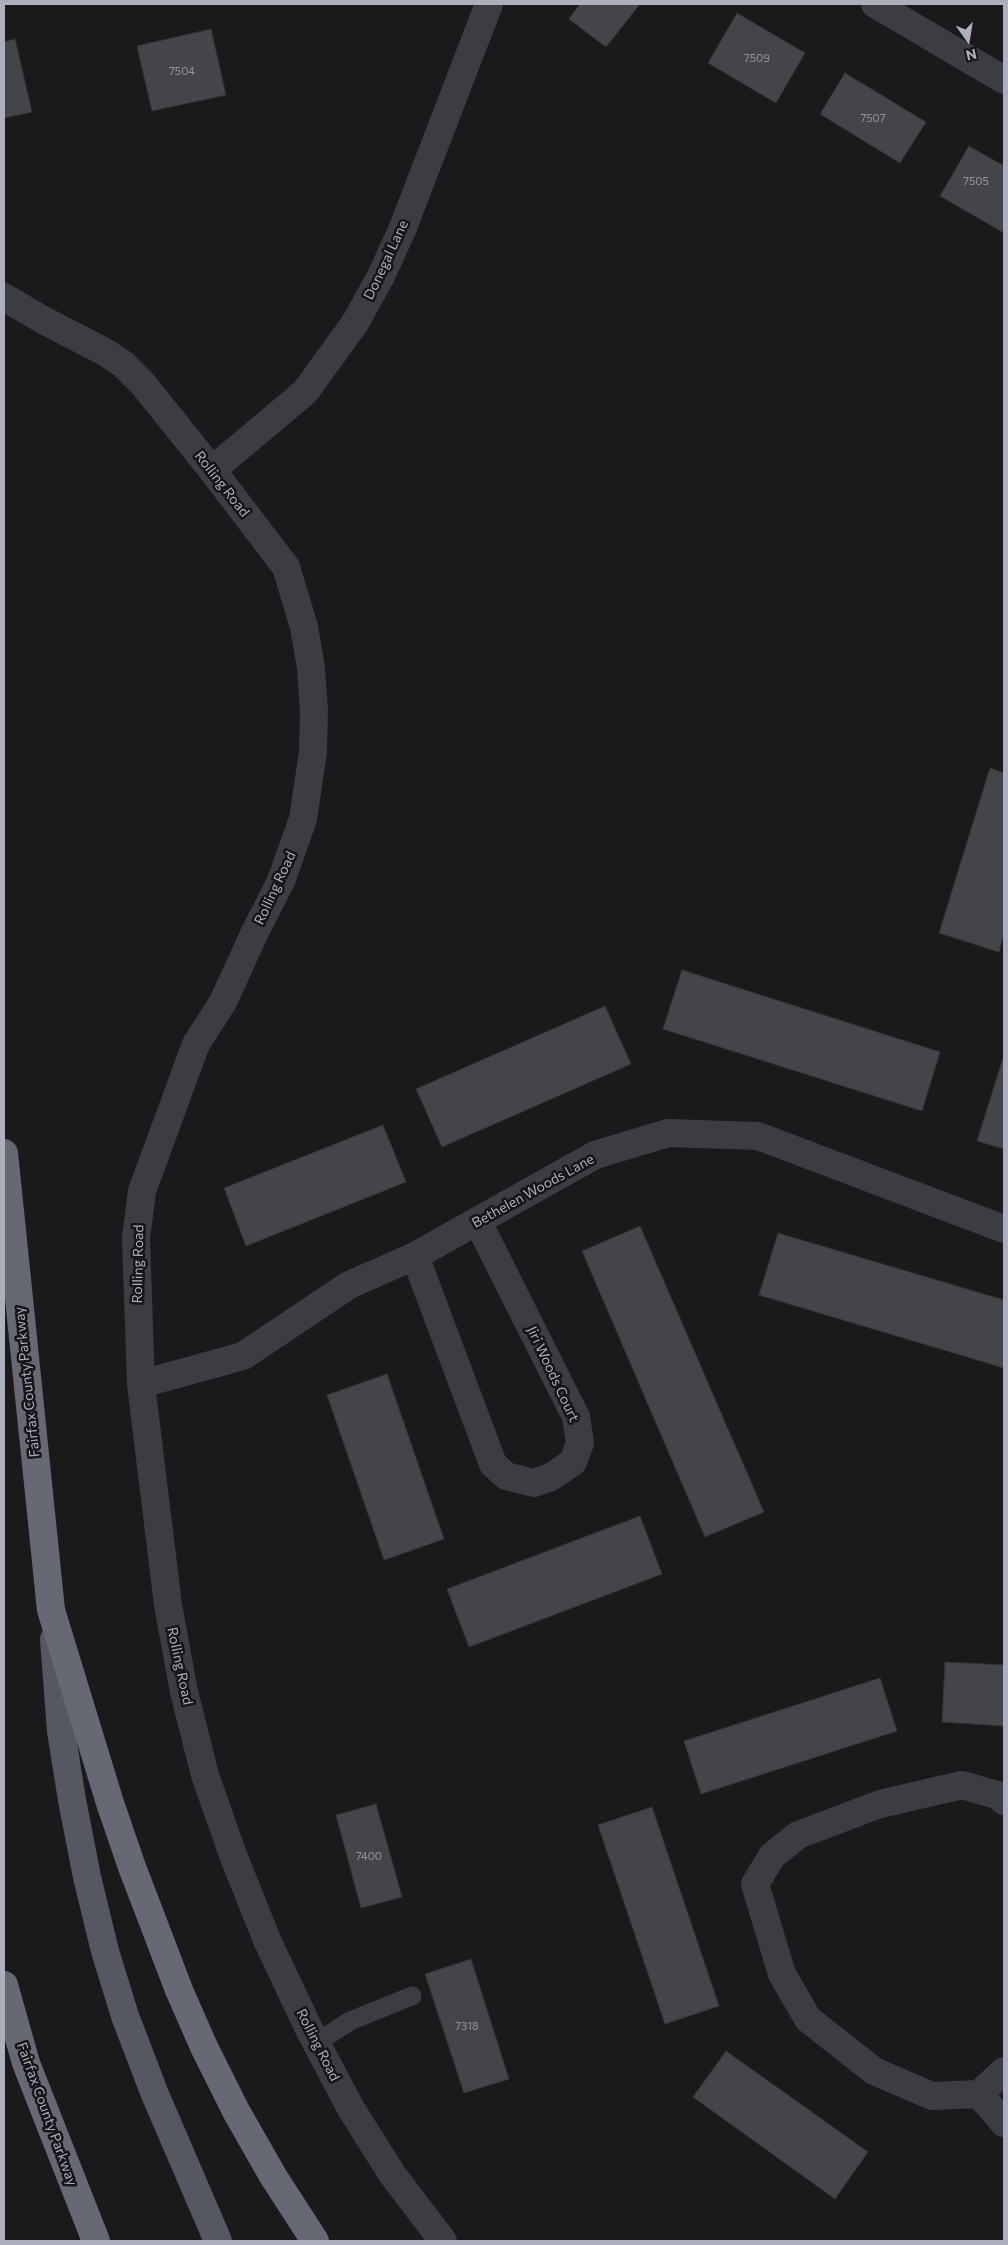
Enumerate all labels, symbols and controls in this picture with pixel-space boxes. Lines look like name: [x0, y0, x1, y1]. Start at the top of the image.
north arrow: [943, 15, 993, 65]
text: N: [964, 46, 979, 65]
house number: 7509: [744, 51, 770, 65]
house number: 7504: [169, 64, 195, 78]
house number: 7507: [860, 111, 886, 125]
house number: 7505: [963, 174, 989, 188]
street label: Donegal Lane: [360, 218, 412, 302]
street label: Rolling Road: [191, 448, 253, 520]
street label: Rolling Road: [251, 849, 299, 927]
street label: Bethelen Woods Lane: [469, 1150, 597, 1232]
street label: Rolling Road: [129, 1224, 147, 1304]
street label: Fairfax County Parkway: [11, 1306, 43, 1458]
street label: Jiri Woods Court: [523, 1323, 583, 1425]
street label: Rolling Road: [164, 1626, 196, 1706]
house number: 7400: [356, 1849, 382, 1863]
street label: Rolling Road: [293, 2006, 343, 2084]
house number: 7318: [455, 2019, 479, 2033]
street label: Fairfax County Parkway: [13, 2040, 81, 2188]

